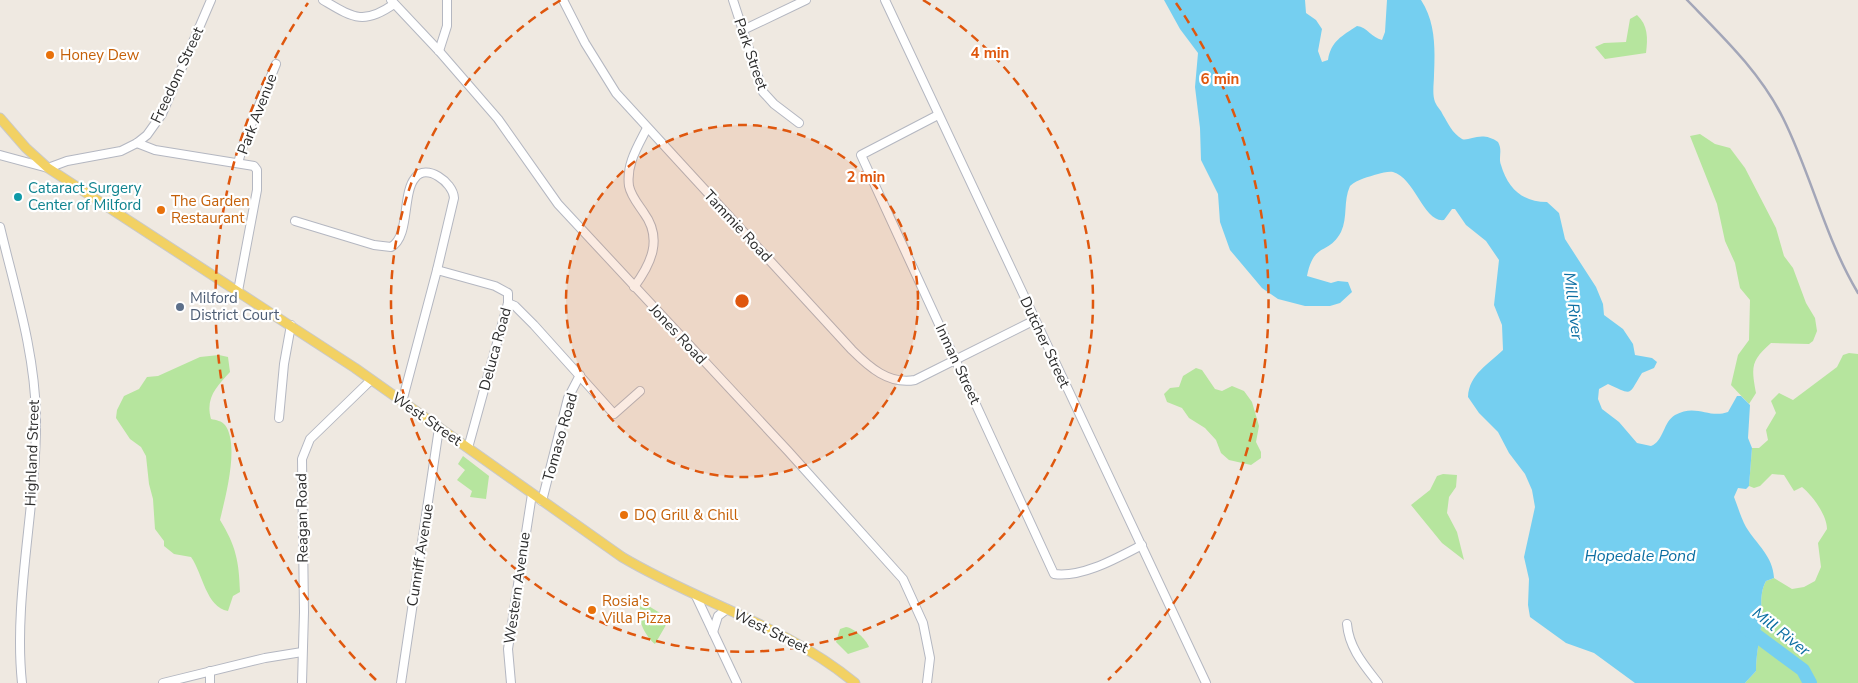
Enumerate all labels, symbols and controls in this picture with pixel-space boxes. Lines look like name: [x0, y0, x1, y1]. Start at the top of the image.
street label: Park Street: [729, 15, 773, 93]
street label: Freedom Street: [146, 23, 208, 126]
text: 4 min: [971, 43, 1009, 63]
place label: Honey Dew: [60, 45, 140, 65]
marker: Honey Dew: [44, 49, 56, 61]
text: 6 min: [1201, 69, 1239, 89]
street label: Park Avenue: [232, 71, 282, 157]
text: 2 min: [847, 167, 885, 187]
place label: Cataract Surgery Center of Milford: [28, 178, 142, 215]
street label: Tammie Road: [699, 186, 777, 266]
marker: Cataract Surgery Center of Milford: [12, 191, 24, 203]
place label: The Garden Restaurant: [171, 191, 250, 228]
marker: The Garden Restaurant: [155, 204, 167, 216]
water label: Mill River: [1558, 271, 1588, 342]
place label: Milford District Court: [190, 288, 280, 325]
centre of rings: [733, 292, 751, 310]
street label: Dutcher Street: [1015, 293, 1075, 391]
street label: Jones Road: [644, 299, 711, 368]
marker: Milford District Court: [174, 301, 186, 313]
street label: Deluca Road: [474, 305, 516, 393]
street label: Inman Street: [931, 321, 986, 408]
street label: West Street: [388, 388, 466, 451]
street label: Tomaso Road: [538, 390, 582, 484]
street label: Highland Street: [20, 399, 44, 507]
street label: Reagan Road: [291, 473, 313, 563]
street label: Cunniff Avenue: [402, 502, 438, 608]
place label: DQ Grill & Chill: [634, 505, 739, 525]
marker: DQ Grill & Chill: [618, 509, 630, 521]
street label: Western Avenue: [499, 531, 535, 645]
water label: Hopedale Pond: [1584, 545, 1696, 567]
place label: Rosia's Villa Pizza: [601, 591, 671, 628]
water label: Mill River: [1748, 602, 1815, 662]
marker: Rosia's Villa Pizza: [586, 604, 598, 616]
street label: West Street: [730, 604, 812, 658]

